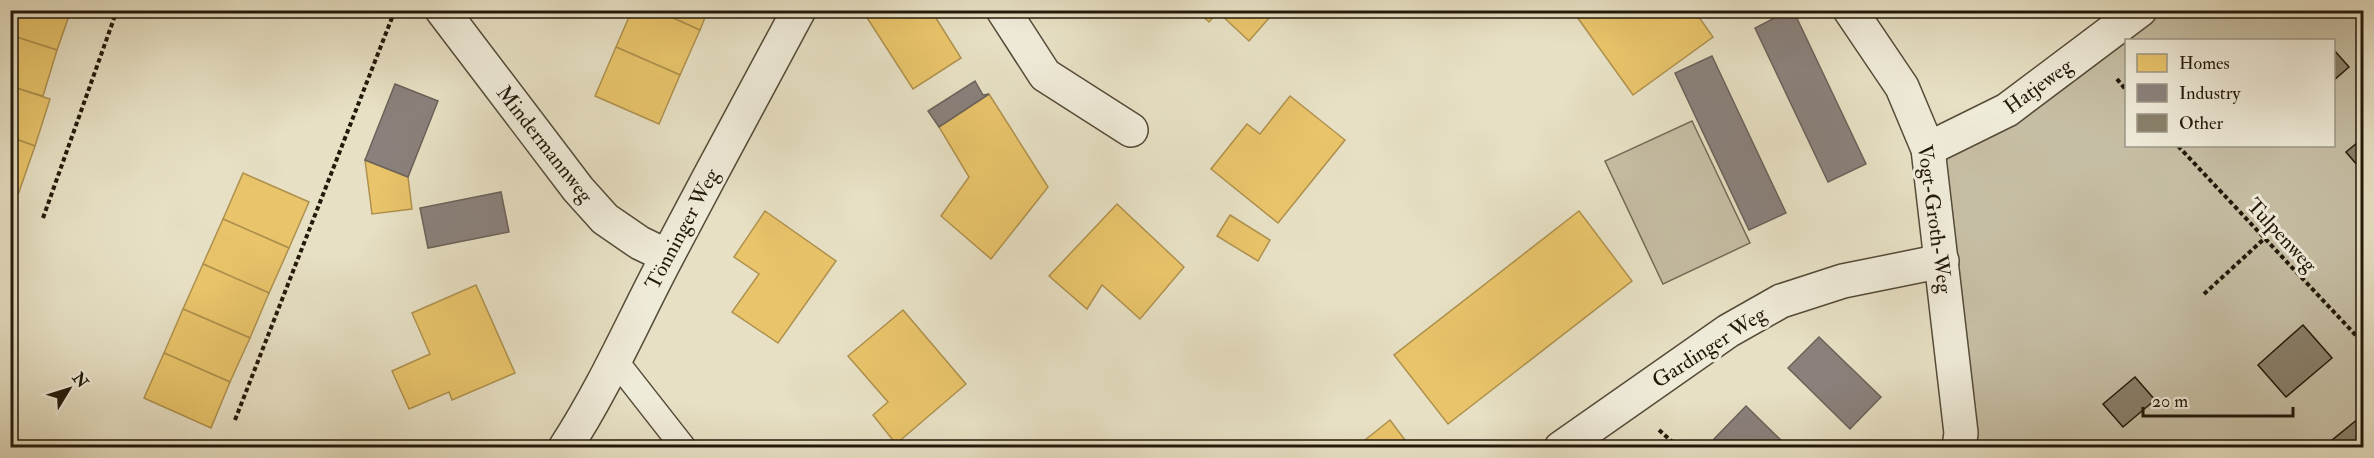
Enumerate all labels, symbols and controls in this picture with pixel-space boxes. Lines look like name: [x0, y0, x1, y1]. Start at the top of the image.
legend: [2125, 39, 2335, 147]
street label: Hatjeweg: [1999, 52, 2078, 120]
text: Homes: [2179, 52, 2230, 75]
street label: Mindermannweg: [490, 80, 599, 209]
text: Industry: [2179, 82, 2241, 105]
text: Other: [2179, 112, 2223, 135]
street label: Vogt-Groth-Weg: [1911, 143, 1958, 296]
street label: Tönninger Weg: [639, 163, 726, 294]
street label: Tulpenweg: [2241, 193, 2323, 279]
street label: Gardinger Weg: [1647, 300, 1772, 394]
north arrow: [39, 359, 99, 419]
text: N: [67, 368, 93, 393]
scale bar: [2143, 380, 2293, 418]
text: 20 m: [2152, 390, 2188, 413]

